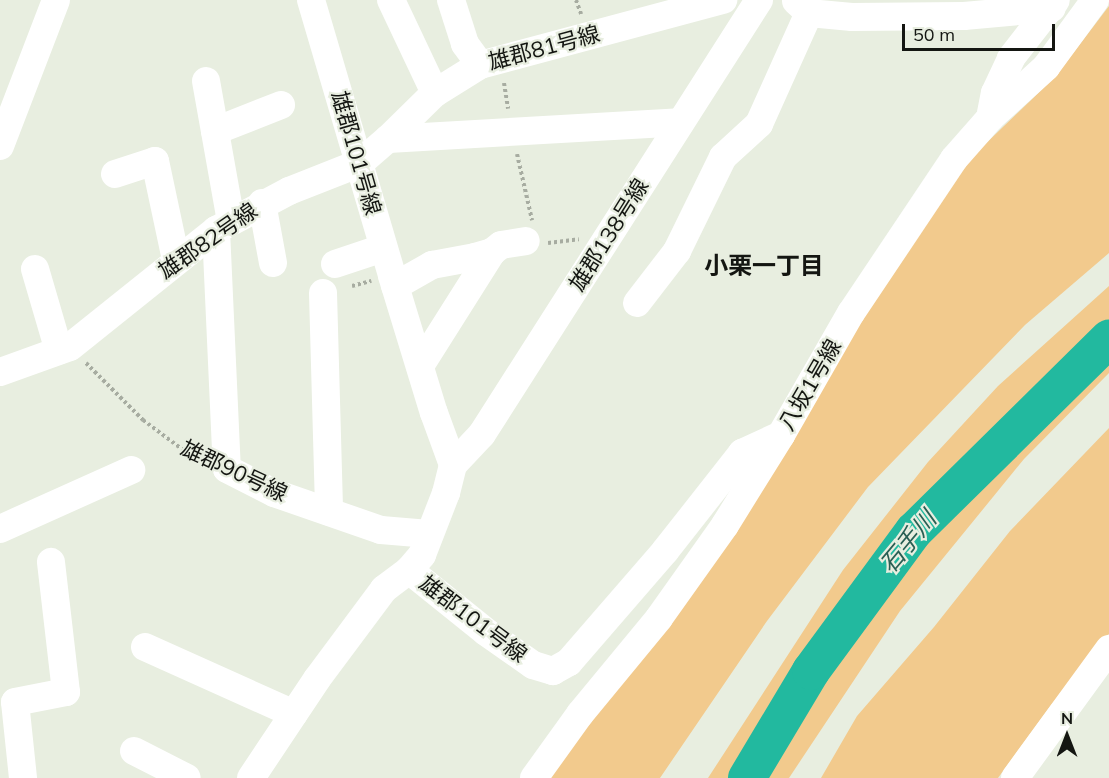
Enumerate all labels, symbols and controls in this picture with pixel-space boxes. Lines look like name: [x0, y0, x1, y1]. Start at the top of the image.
scale bar: [905, 12, 1058, 50]
street label: 雄郡81号線: [485, 20, 603, 76]
text: 50 m: [913, 23, 955, 46]
street label: 雄郡101号線: [326, 88, 386, 218]
street label: 雄郡138号線: [564, 174, 654, 296]
street label: 雄郡82号線: [154, 197, 262, 285]
district label: 小栗一丁目: [704, 252, 824, 280]
street label: 八坂1号線: [773, 335, 847, 435]
street label: 雄郡90号線: [177, 435, 291, 507]
water label: 石手川: [874, 505, 942, 579]
street label: 雄郡101号線: [414, 570, 532, 668]
north arrow: [1037, 706, 1097, 766]
text: N: [1061, 708, 1073, 728]

